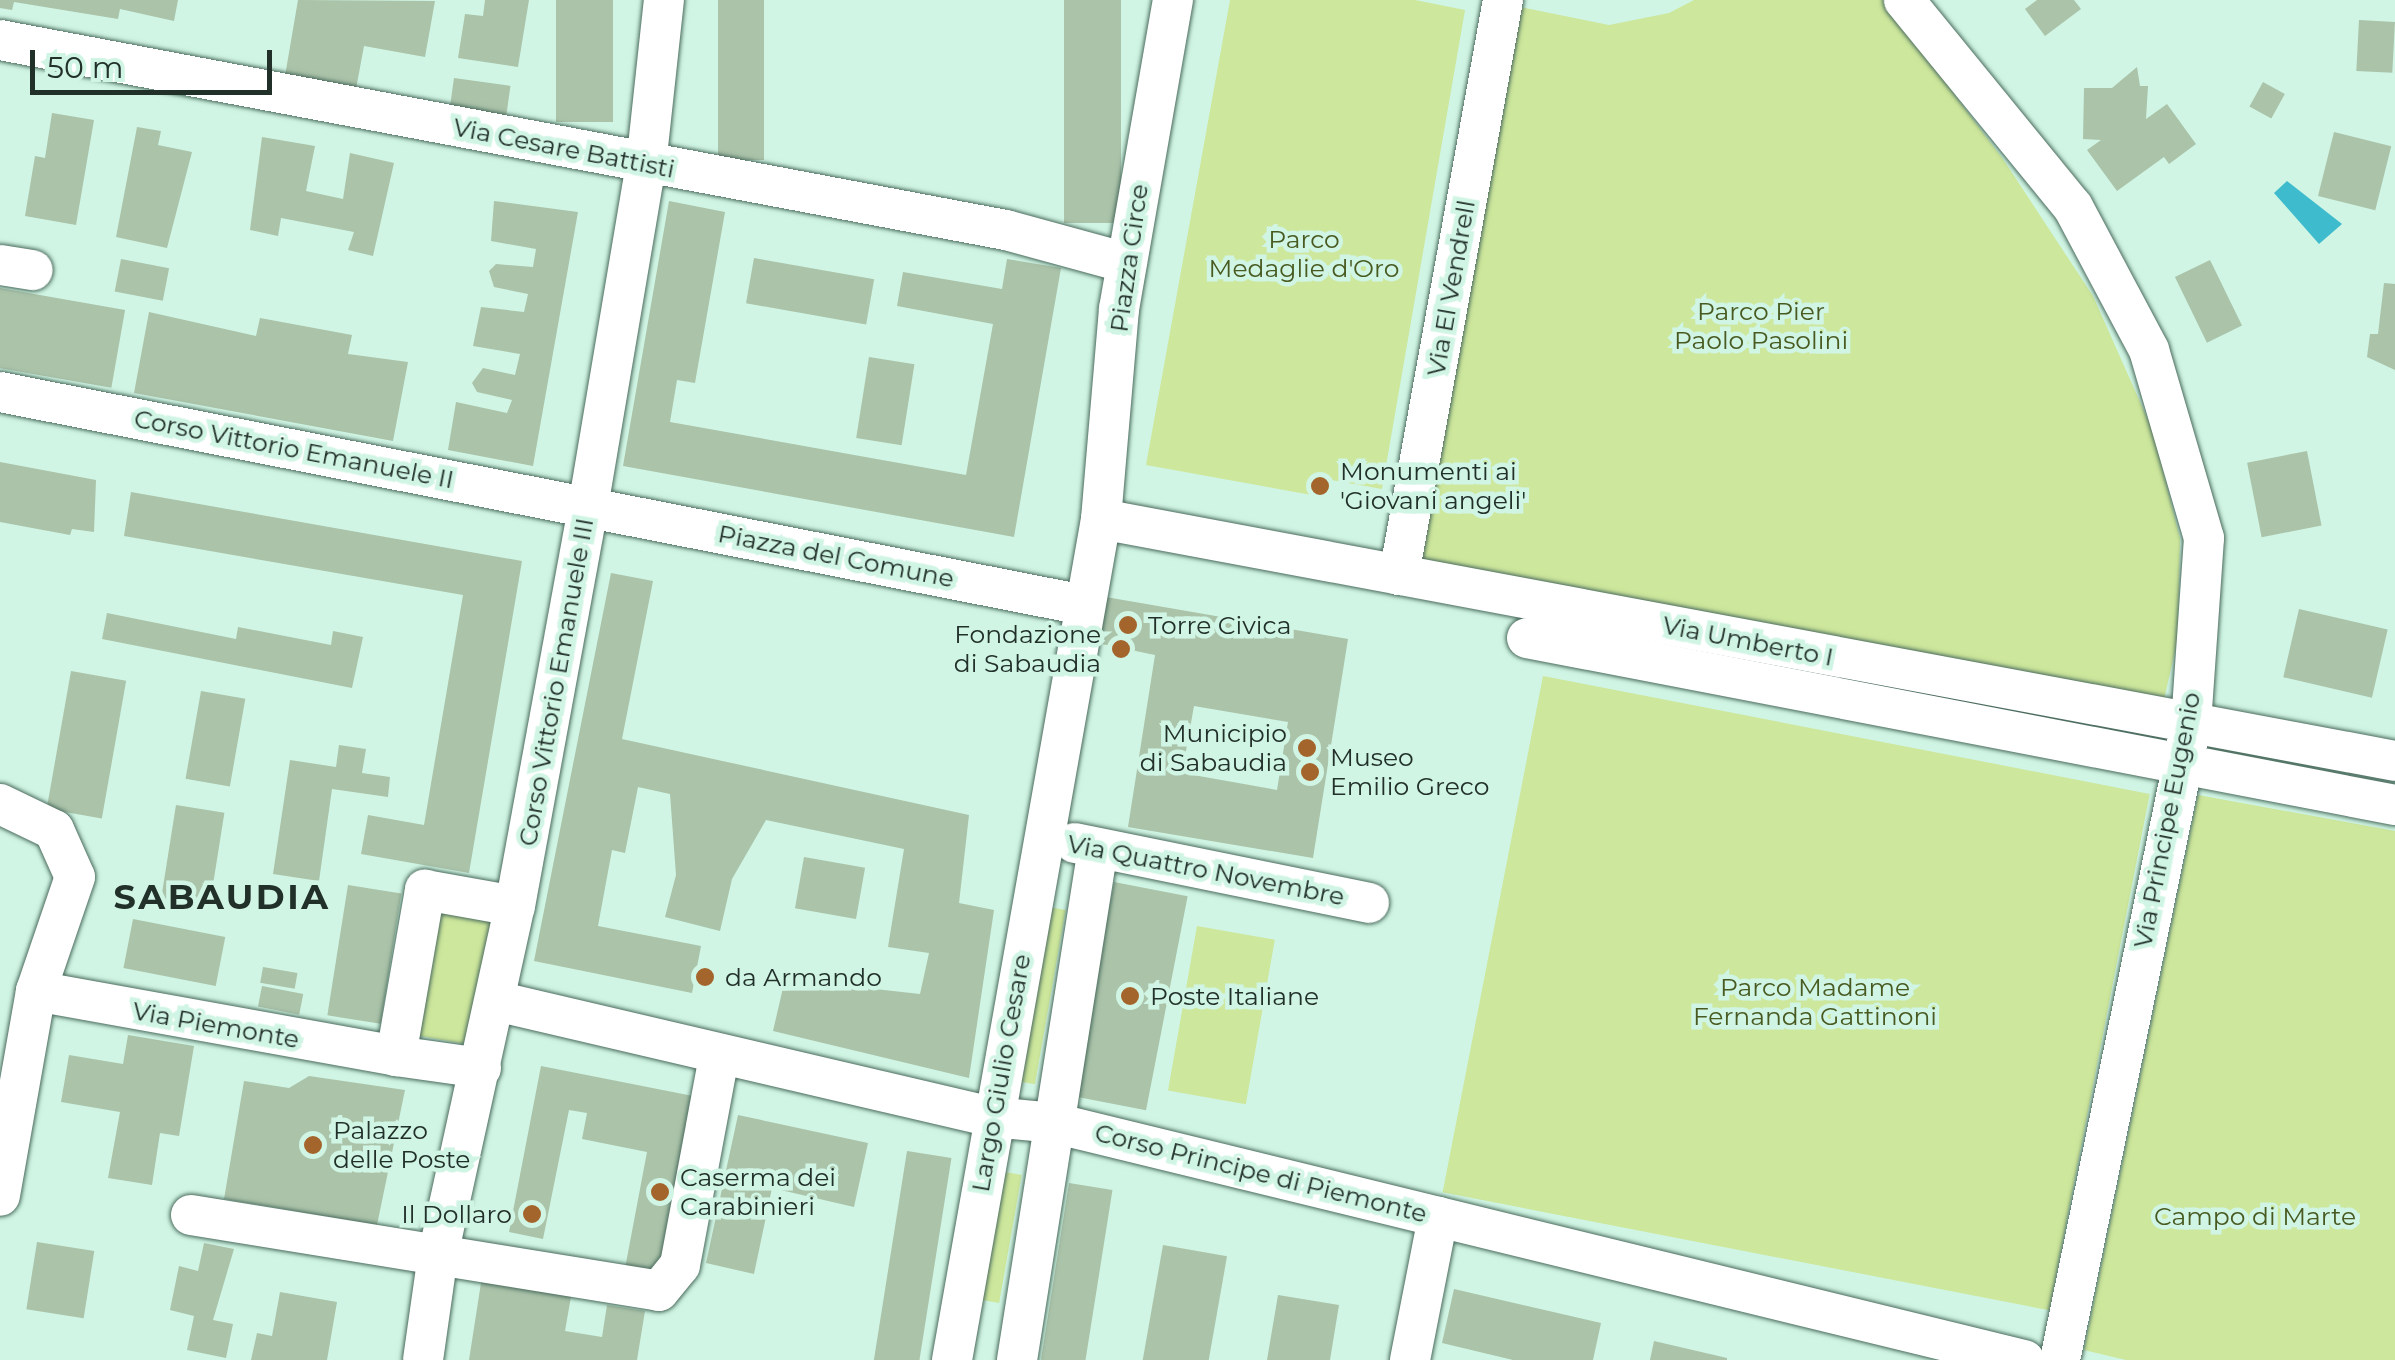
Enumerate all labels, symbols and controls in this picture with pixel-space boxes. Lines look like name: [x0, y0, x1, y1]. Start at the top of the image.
scale bar: [35, 30, 278, 92]
text: 50 m: [47, 49, 124, 86]
street label: Via Cesare Battisti: [451, 112, 677, 184]
street label: Piazza Circe: [1104, 182, 1154, 334]
street label: Via El Vendrell: [1421, 198, 1481, 378]
park label: Parco Medaglie d'Oro: [1209, 225, 1399, 284]
park label: Parco Pier Paolo Pasolini: [1674, 297, 1848, 356]
street label: Corso Vittorio Emanuele II: [132, 403, 456, 495]
place label: Monumenti ai 'Giovani angeli': [1340, 457, 1526, 516]
marker: Monumenti ai 'Giovani angeli': [1309, 475, 1331, 497]
street label: Corso Vittorio Emanuele III: [512, 516, 600, 848]
street label: Piazza del Comune: [715, 518, 957, 594]
place label: Torre Civica: [1148, 610, 1291, 640]
street label: Via Umberto I: [1660, 610, 1836, 672]
marker: Torre Civica: [1117, 614, 1139, 636]
place label: Fondazione di Sabaudia: [954, 620, 1101, 679]
marker: Fondazione di Sabaudia: [1110, 638, 1132, 660]
street label: Via Principe Eugenio: [2127, 690, 2207, 950]
place label: Municipio di Sabaudia: [1140, 719, 1287, 778]
marker: Municipio di Sabaudia: [1296, 737, 1318, 759]
place label: Museo Emilio Greco: [1330, 743, 1489, 802]
marker: Museo Emilio Greco: [1299, 761, 1321, 783]
street label: Via Quattro Novembre: [1065, 828, 1347, 912]
district label: SABAUDIA: [114, 876, 330, 918]
street label: Largo Giulio Cesare: [965, 952, 1037, 1194]
place label: da Armando: [725, 962, 882, 992]
marker: da Armando: [694, 966, 716, 988]
park label: Parco Madame Fernanda Gattinoni: [1693, 973, 1937, 1032]
place label: Poste Italiane: [1150, 981, 1319, 1011]
marker: Poste Italiane: [1119, 985, 1141, 1007]
street label: Via Piemonte: [130, 996, 302, 1054]
place label: Palazzo delle Poste: [333, 1116, 470, 1175]
street label: Corso Principe di Piemonte: [1092, 1117, 1430, 1229]
marker: Palazzo delle Poste: [302, 1134, 324, 1156]
place label: Caserma dei Carabinieri: [680, 1163, 836, 1222]
marker: Caserma dei Carabinieri: [649, 1181, 671, 1203]
place label: Il Dollaro: [401, 1199, 512, 1229]
park label: Campo di Marte: [2154, 1201, 2356, 1231]
marker: Il Dollaro: [521, 1203, 543, 1225]

